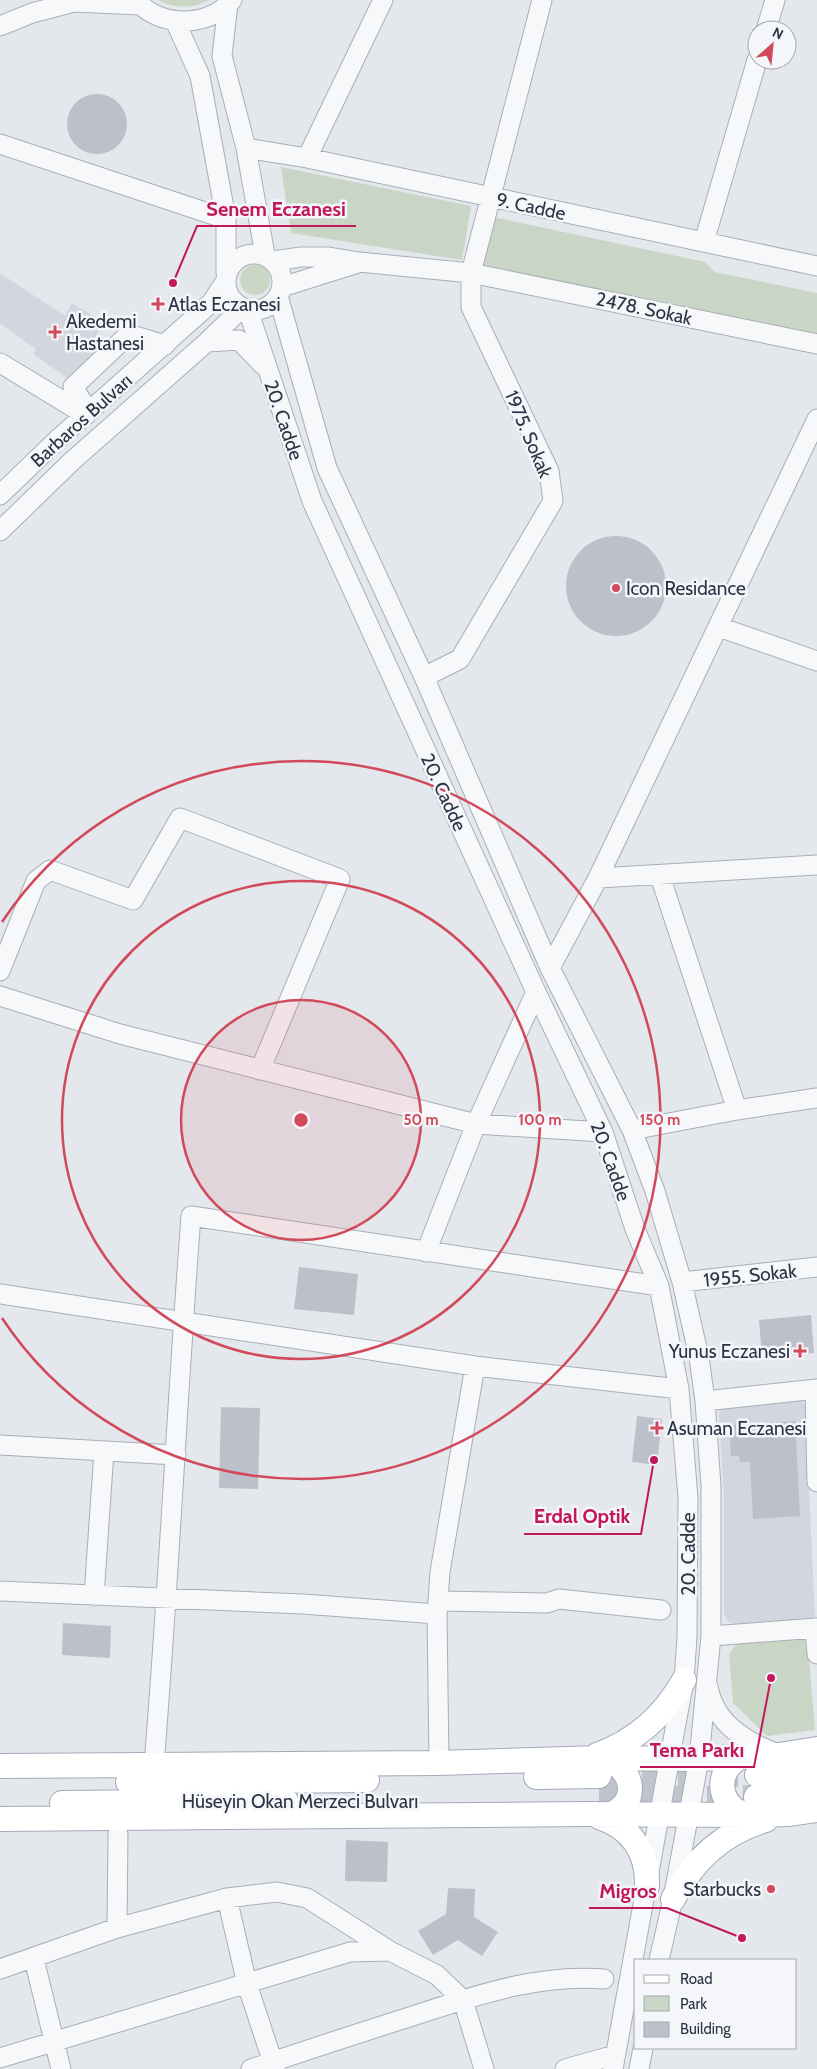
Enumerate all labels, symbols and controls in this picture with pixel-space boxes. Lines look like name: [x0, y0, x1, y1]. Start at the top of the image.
north arrow: [747, 20, 797, 70]
text: N: [769, 23, 786, 44]
street label: 9. Cadde: [494, 188, 568, 225]
callout: Senem Eczanesi: [197, 191, 356, 226]
text: Senem Eczanesi: [206, 197, 346, 221]
street label: 2478. Sokak: [594, 287, 695, 330]
place label: Atlas Eczanesi: [168, 293, 281, 316]
marker: Atlas Eczanesi: [152, 298, 164, 310]
place label: Akedemi Hastanesi: [66, 310, 144, 355]
marker: Akedemi Hastanesi: [48, 325, 62, 339]
street label: Barbaros Bulvarı: [26, 369, 137, 472]
street label: 20. Cadde: [259, 377, 308, 463]
street label: 1975. Sokak: [500, 387, 557, 482]
place label: Icon Residance: [626, 577, 746, 600]
marker: Icon Residance: [610, 582, 622, 594]
street label: 20. Cadde: [416, 750, 472, 835]
centre of rings: [292, 1111, 310, 1129]
text: 50 m: [403, 1111, 439, 1129]
text: 100 m: [518, 1111, 562, 1129]
text: 150 m: [640, 1111, 680, 1129]
street label: 20. Cadde: [586, 1118, 636, 1204]
street label: 1955. Sokak: [702, 1259, 798, 1292]
place label: Yunus Eczanesi: [668, 1340, 790, 1363]
marker: Yunus Eczanesi: [794, 1345, 806, 1357]
place label: Asuman Eczanesi: [667, 1417, 806, 1440]
marker: Asuman Eczanesi: [651, 1422, 663, 1434]
callout: Erdal Optik: [524, 1499, 641, 1534]
text: Erdal Optik: [534, 1504, 631, 1528]
street label: 20. Cadde: [677, 1512, 700, 1595]
callout: Tema Parkı: [640, 1732, 754, 1767]
text: Tema Parkı: [650, 1738, 744, 1762]
street label: Hüseyin Okan Merzeci Bulvarı: [182, 1790, 418, 1813]
callout: Migros: [589, 1873, 667, 1908]
place label: Starbucks: [683, 1878, 761, 1901]
text: Migros: [599, 1879, 657, 1903]
marker: Starbucks: [765, 1883, 777, 1895]
legend: [634, 1959, 797, 2049]
text: Road: [680, 1970, 713, 1988]
text: Park: [680, 1995, 707, 2013]
text: Building: [680, 2020, 731, 2038]

